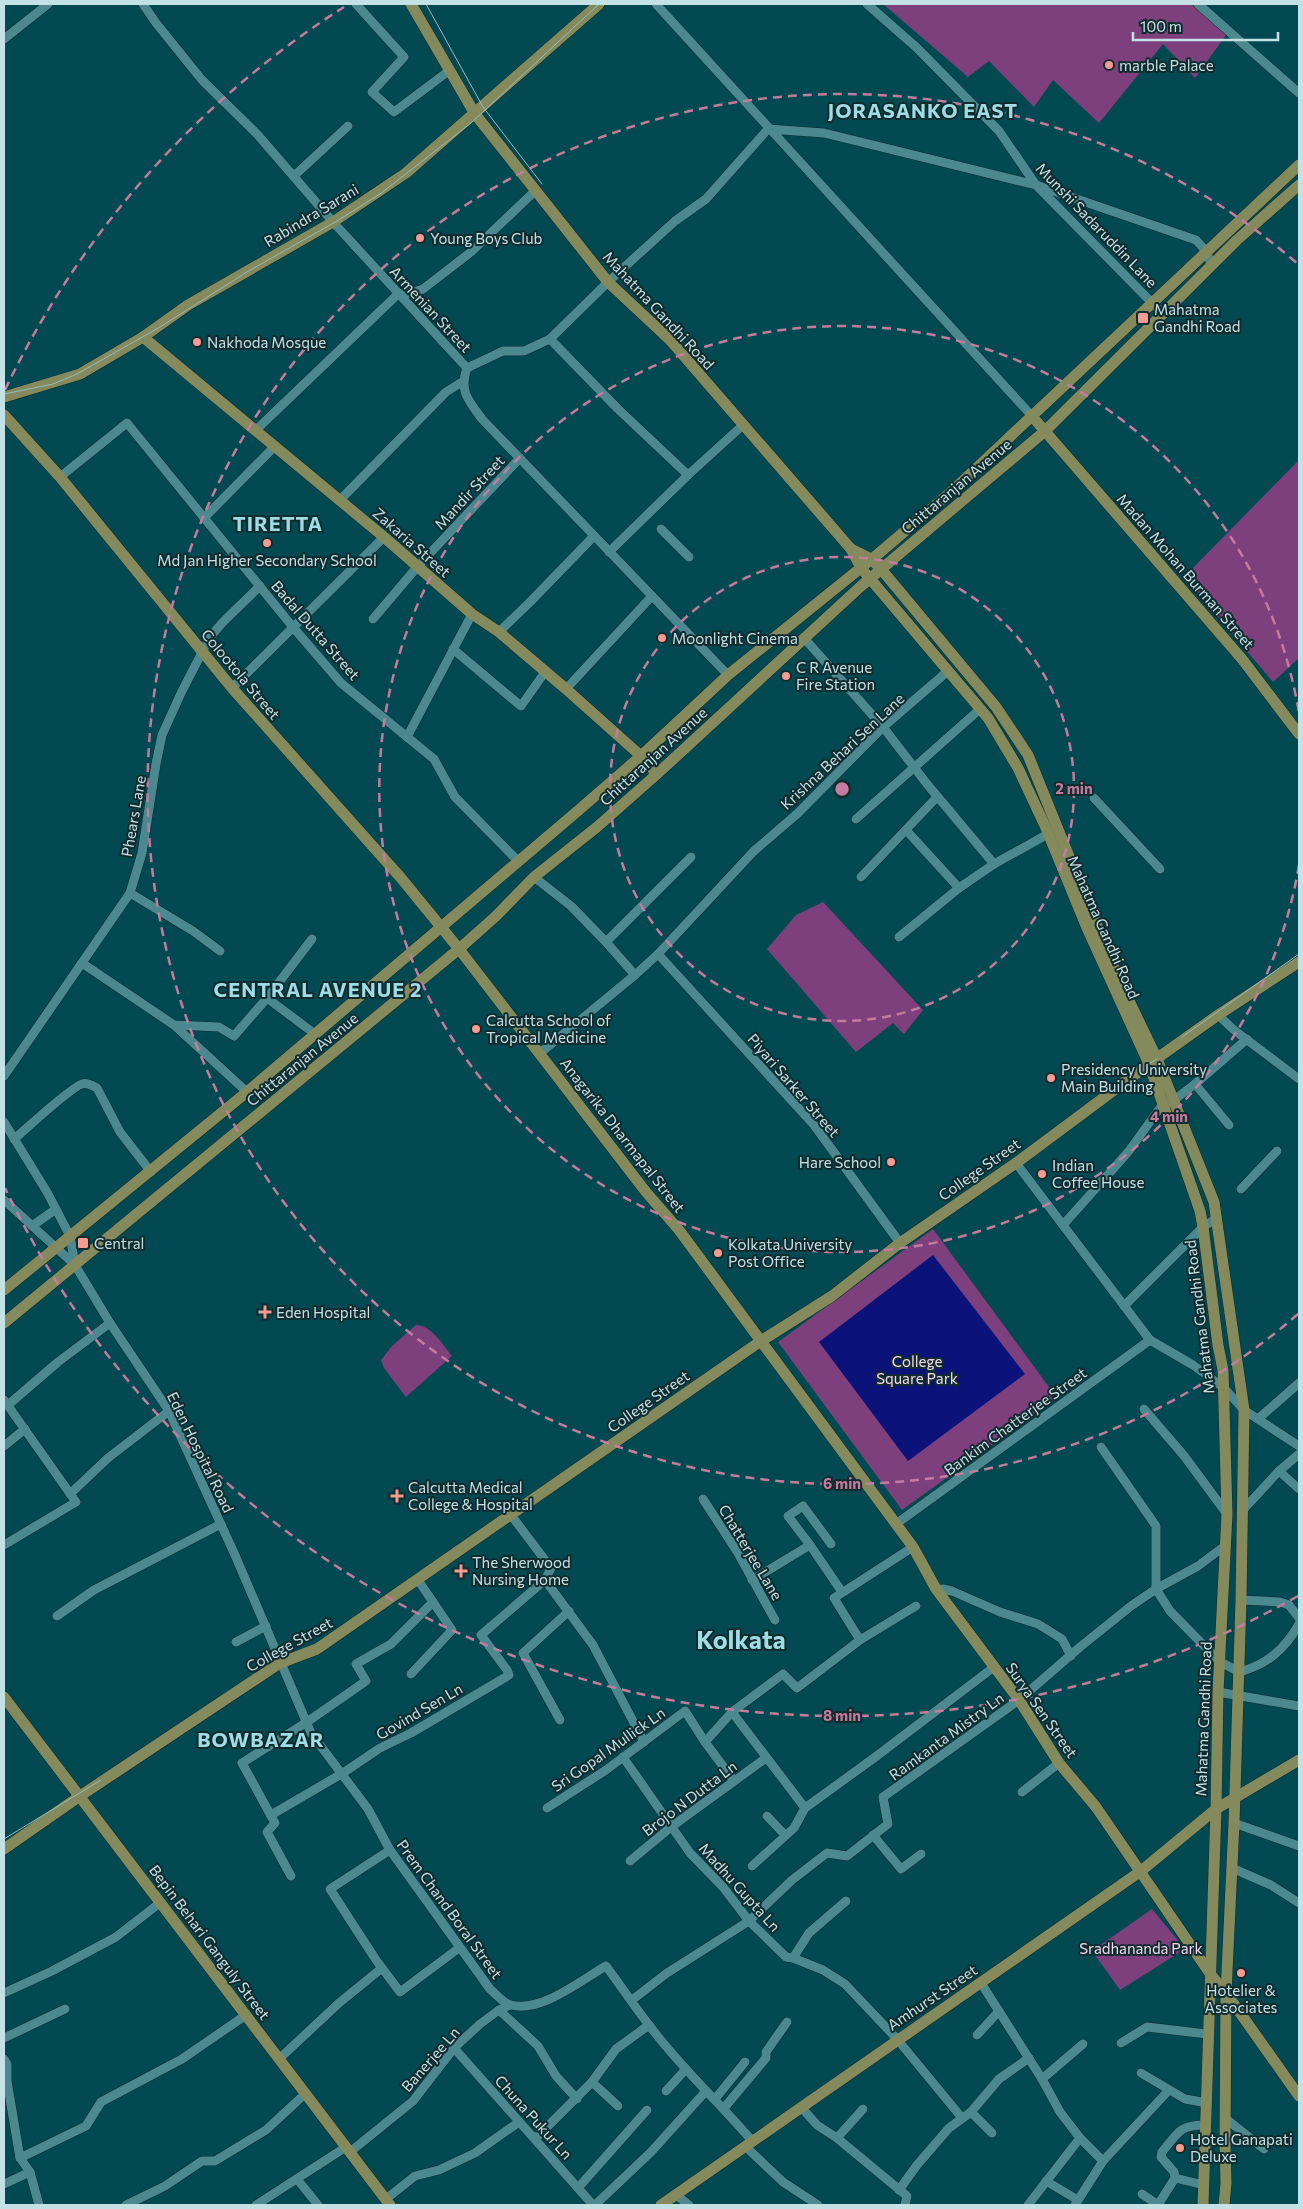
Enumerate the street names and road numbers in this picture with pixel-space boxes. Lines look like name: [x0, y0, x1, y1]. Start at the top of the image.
street label: Munshi Sadaruddin Lane: [1033, 159, 1161, 291]
street label: Rabindra Sarani: [260, 180, 362, 250]
street label: Mahatma Gandhi Road: [600, 247, 718, 373]
street label: Armenian Street: [386, 262, 476, 356]
street label: Chittaranjan Avenue: [897, 435, 1015, 537]
street label: Mandir Street: [430, 451, 508, 533]
street label: Madan Mohan Burman Street: [1114, 490, 1258, 652]
street label: Zakaria Street: [370, 503, 454, 581]
street label: Badal Dutta Street: [268, 577, 364, 683]
street label: Colootola Street: [198, 625, 284, 723]
street label: Krishna Behari Sen Lane: [776, 689, 908, 813]
street label: Chittaranjan Avenue: [596, 703, 710, 809]
street label: Phears Lane: [117, 774, 149, 858]
street label: Mahatma Gandhi Road: [1064, 853, 1144, 1001]
street label: Chittaranjan Avenue: [243, 1008, 361, 1110]
street label: Piyari Sarker Street: [744, 1030, 844, 1140]
street label: Anagarika Dharmapal Street: [557, 1054, 689, 1216]
street label: College Street: [935, 1134, 1023, 1204]
street label: Mahatma Gandhi Road: [1181, 1239, 1217, 1395]
street label: Bankim Chatterjee Street: [940, 1363, 1090, 1479]
street label: College Street: [604, 1366, 692, 1436]
street label: Eden Hospital Road: [164, 1389, 238, 1515]
street label: Chatterjee Lane: [715, 1501, 787, 1603]
street label: College Street: [243, 1613, 335, 1675]
street label: Mahatma Gandhi Road: [1191, 1641, 1215, 1797]
street label: Surya Sen Street: [1002, 1659, 1082, 1761]
street label: Govind Sen Ln: [373, 1679, 465, 1743]
street label: Ramkanta Mistry Ln: [885, 1688, 1007, 1784]
street label: Sri Gopal Mullick Ln: [548, 1703, 668, 1795]
street label: Brojo N Dutta Ln: [638, 1757, 740, 1839]
street label: Prem Chand Boral Street: [394, 1836, 506, 1982]
street label: Madhu Gupta Ln: [696, 1839, 784, 1935]
street label: Bepin Behari Ganguly Street: [146, 1861, 274, 2023]
street label: Amhurst Street: [884, 1960, 980, 2034]
street label: Banerjee Ln: [397, 2023, 463, 2095]
street label: Chuna Pukur Ln: [492, 2071, 576, 2163]

